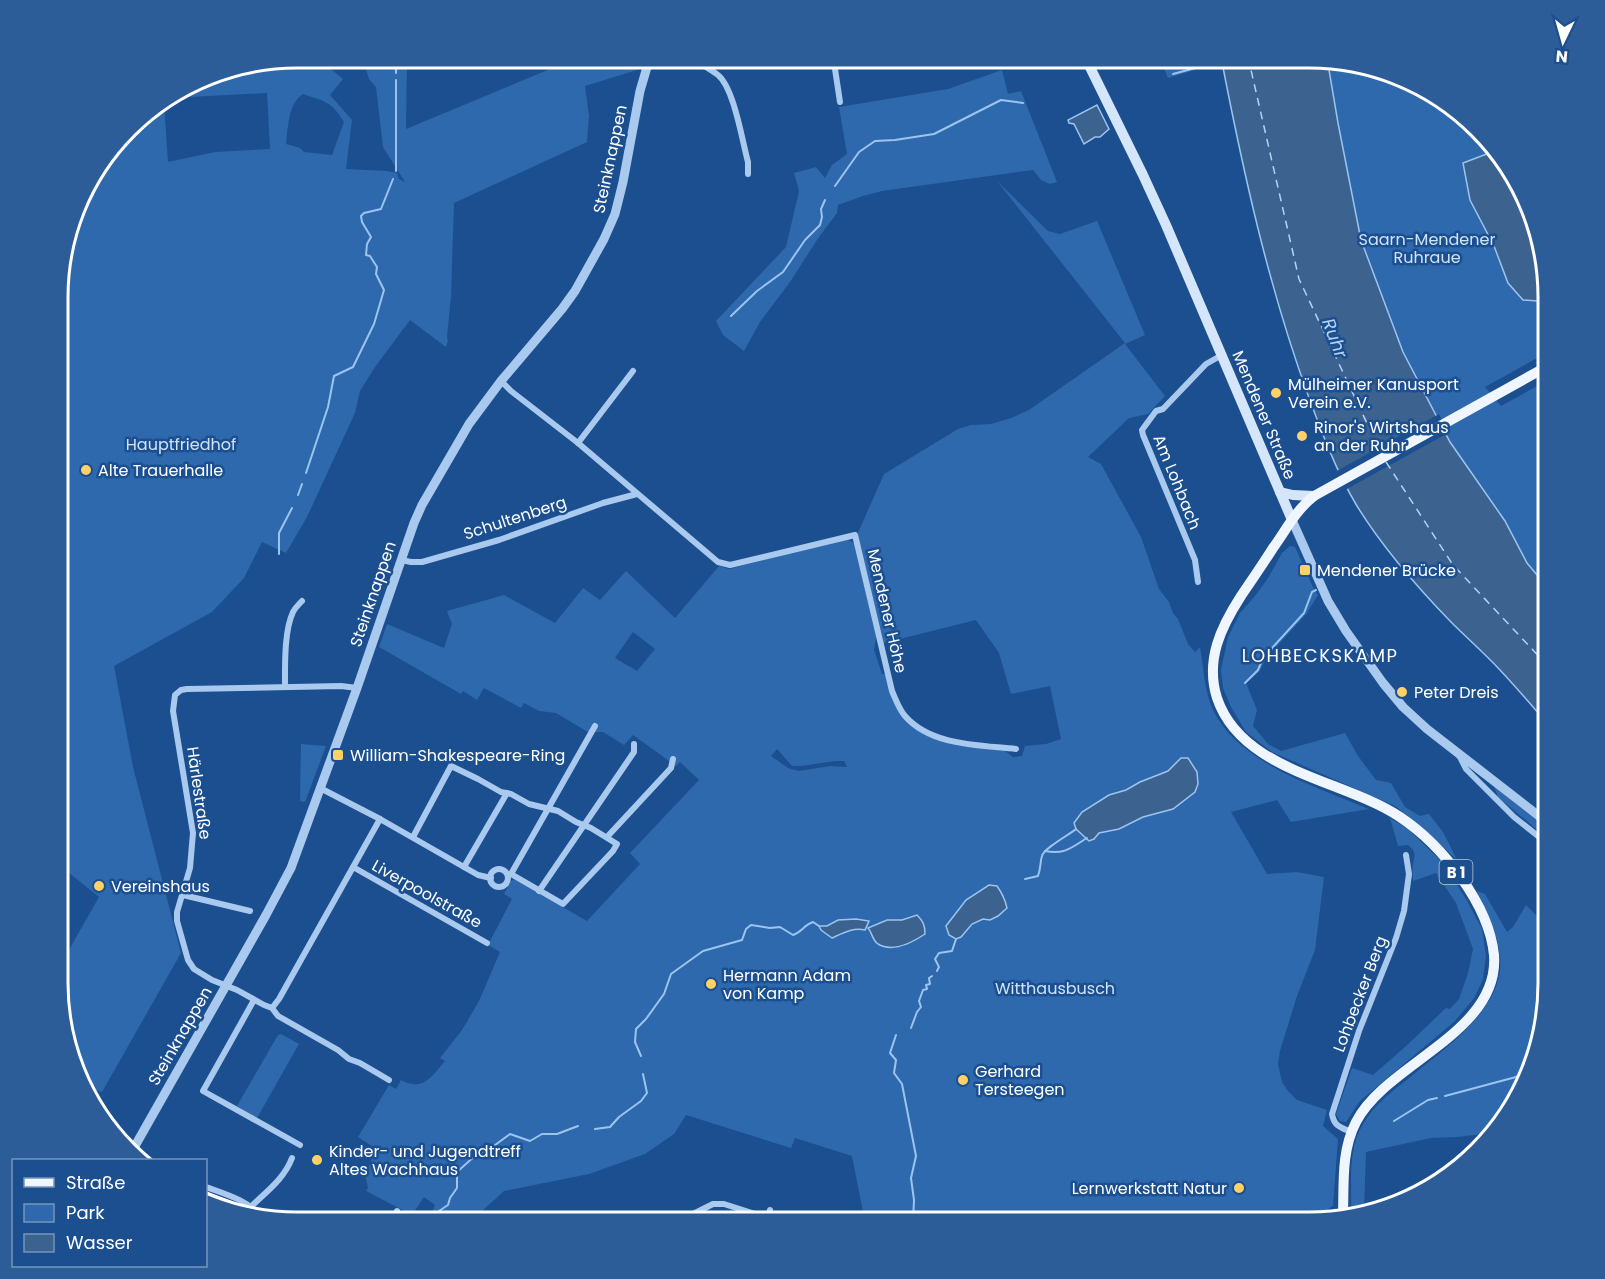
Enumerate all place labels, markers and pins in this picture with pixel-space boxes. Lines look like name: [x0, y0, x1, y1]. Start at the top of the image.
place label: Mülheimer Kanusport Verein e.V.: [1288, 373, 1459, 414]
marker: Mülheimer Kanusport Verein e.V.: [1269, 386, 1283, 400]
place label: Rinor's Wirtshaus an der Ruhr: [1314, 416, 1449, 457]
marker: Rinor's Wirtshaus an der Ruhr: [1295, 429, 1309, 443]
place label: Alte Trauerhalle: [98, 459, 223, 482]
marker: Alte Trauerhalle: [79, 463, 93, 477]
place label: Mendener Brücke: [1317, 559, 1456, 582]
marker: Mendener Brücke: [1298, 563, 1312, 577]
place label: Peter Dreis: [1414, 681, 1499, 704]
marker: Peter Dreis: [1395, 685, 1409, 699]
place label: William-Shakespeare-Ring: [350, 744, 565, 767]
marker: William-Shakespeare-Ring: [331, 748, 345, 762]
place label: Vereinshaus: [111, 875, 210, 898]
marker: Vereinshaus: [92, 879, 106, 893]
place label: Hermann Adam von Kamp: [723, 964, 851, 1005]
marker: Hermann Adam von Kamp: [704, 977, 718, 991]
place label: Gerhard Tersteegen: [975, 1060, 1065, 1101]
marker: Gerhard Tersteegen: [956, 1073, 970, 1087]
place label: Kinder- und Jugendtreff Altes Wachhaus: [329, 1140, 521, 1181]
marker: Kinder- und Jugendtreff Altes Wachhaus: [310, 1153, 324, 1167]
place label: Lernwerkstatt Natur: [1072, 1177, 1227, 1200]
marker: Lernwerkstatt Natur: [1232, 1181, 1246, 1195]

